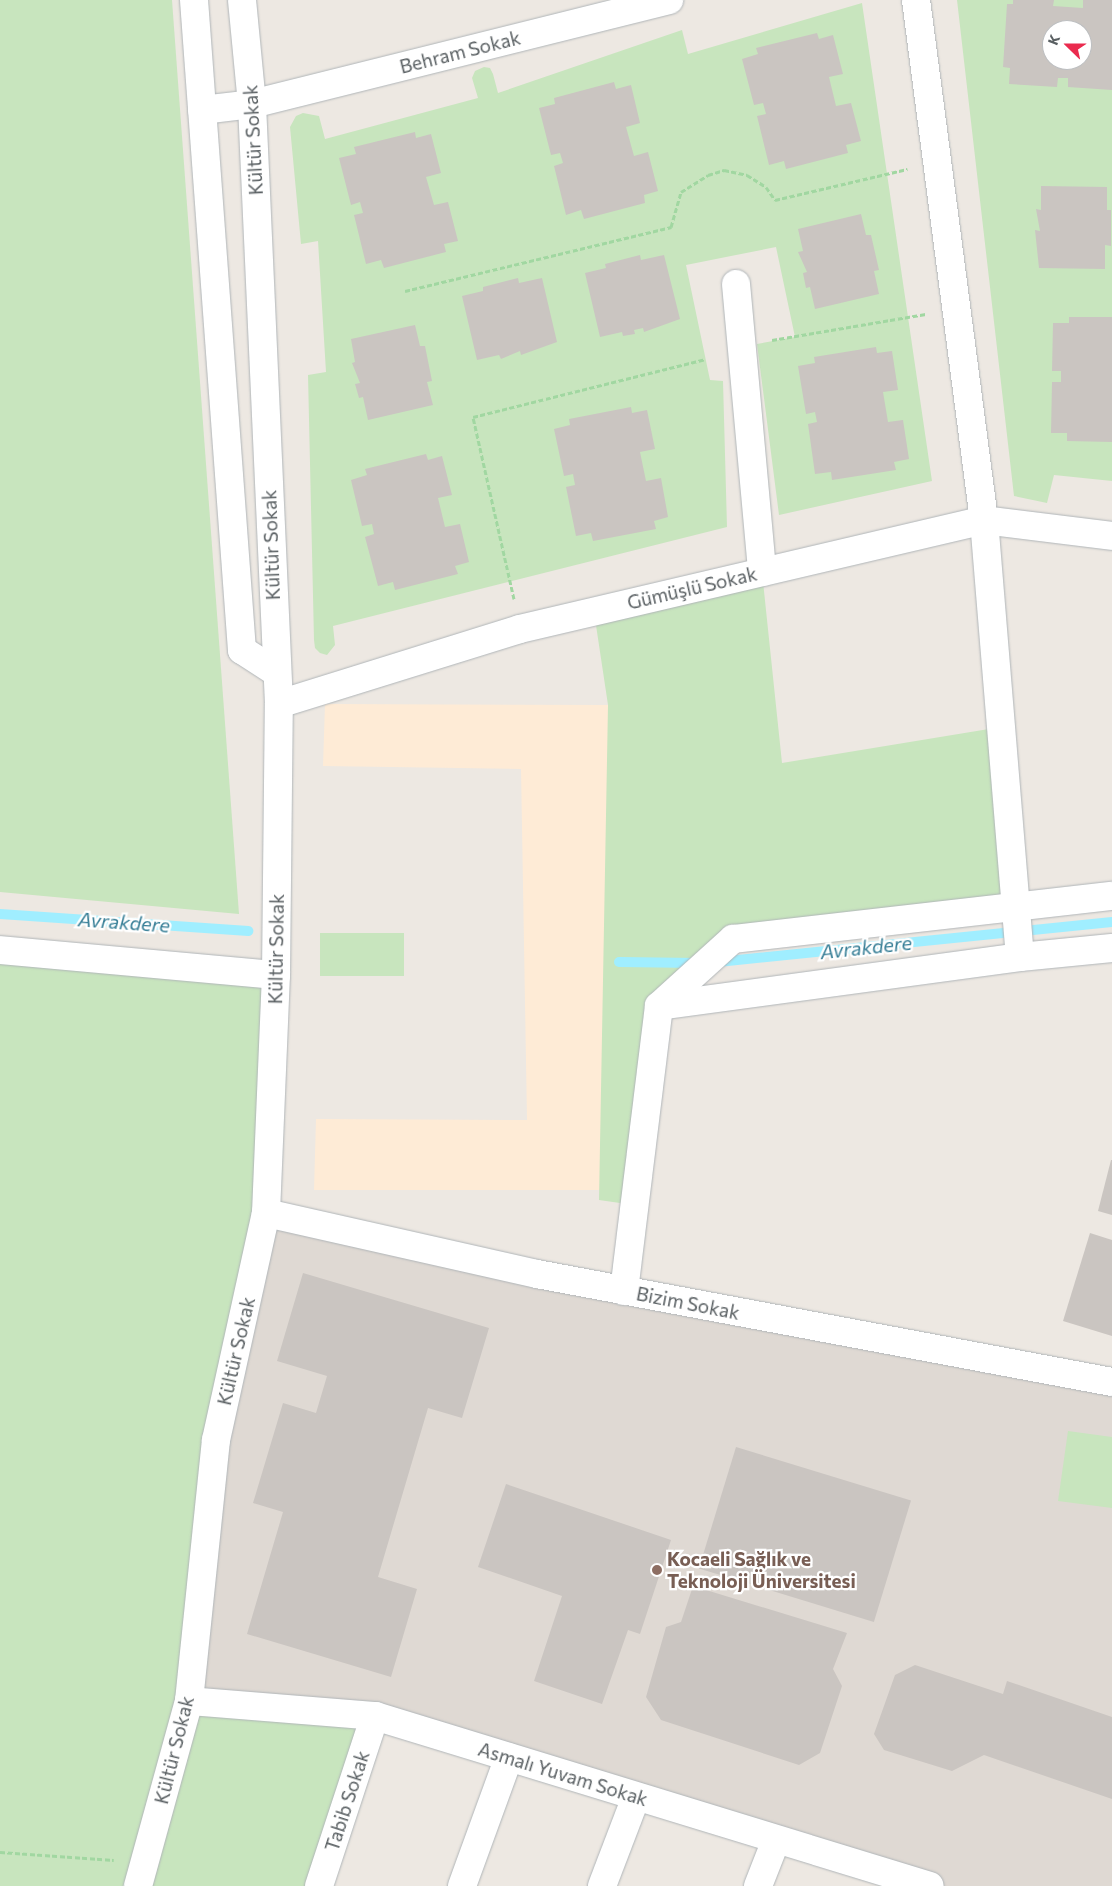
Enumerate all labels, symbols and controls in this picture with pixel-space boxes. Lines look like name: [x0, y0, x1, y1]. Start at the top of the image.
north arrow: [1042, 20, 1092, 70]
street label: Behram Sokak: [397, 26, 523, 78]
text: K: [1044, 32, 1063, 47]
street label: Kültür Sokak: [239, 84, 267, 196]
street label: Kültür Sokak: [258, 489, 284, 601]
street label: Gümüşlü Sokak: [625, 562, 759, 614]
street label: Kültür Sokak: [264, 894, 288, 1004]
water label: Avrakdere: [77, 907, 171, 937]
water label: Avrakdere: [819, 930, 913, 964]
street label: Bizim Sokak: [634, 1282, 742, 1324]
street label: Kültür Sokak: [212, 1295, 260, 1407]
place label: Kocaeli Sağlık ve Teknoloji Üniversitesi: [667, 1548, 856, 1592]
marker: Kocaeli Sağlık ve Teknoloji Üniversitesi: [651, 1564, 663, 1576]
street label: Kültür Sokak: [150, 1694, 198, 1806]
street label: Asmalı Yuvam Sokak: [475, 1737, 651, 1811]
street label: Tabib Sokak: [320, 1748, 374, 1854]

